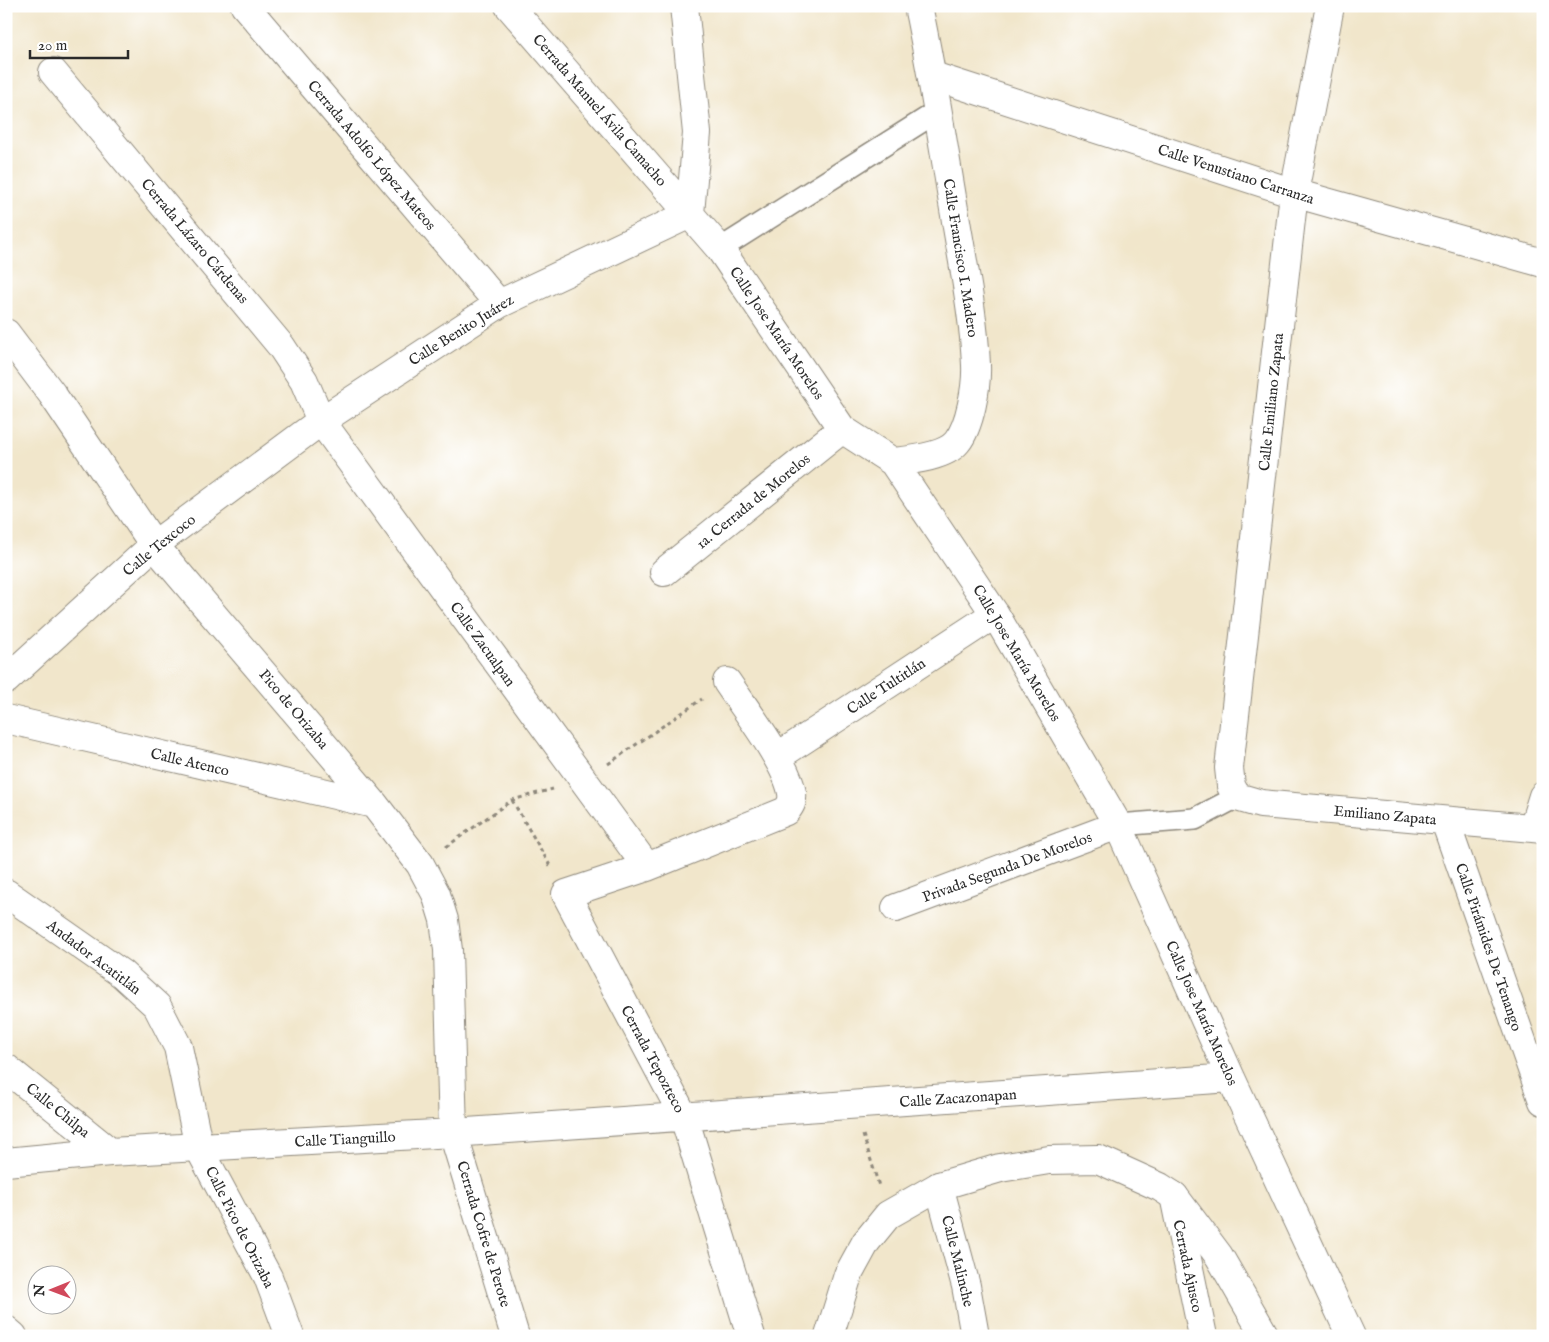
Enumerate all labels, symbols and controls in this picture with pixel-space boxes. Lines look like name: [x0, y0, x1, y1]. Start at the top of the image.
scale bar: [30, 28, 128, 60]
street label: Cerrada Manuel Ávila Camacho: [528, 30, 671, 190]
text: 20 m: [38, 36, 68, 55]
street label: Cerrada Adolfo López Mateos: [303, 76, 440, 234]
street label: Calle Venustiano Carranza: [1155, 140, 1317, 209]
street label: Cerrada Lázaro Cárdenas: [137, 175, 253, 308]
street label: Calle Francisco I. Madero: [939, 177, 982, 339]
street label: Calle Jose María Morelos: [725, 263, 828, 403]
street label: Calle Benito Juárez: [405, 291, 517, 370]
street label: Calle Emiliano Zapata: [1255, 332, 1288, 472]
street label: 1a. Cerrada de Morelos: [692, 449, 814, 553]
street label: Calle Texcoco: [119, 510, 200, 581]
street label: Calle Jose María Morelos: [968, 581, 1065, 725]
street label: Calle Zacualpan: [446, 598, 520, 690]
street label: Calle Tultitlán: [843, 654, 929, 719]
street label: Pico de Orizaba: [255, 665, 333, 754]
street label: Calle Atenco: [149, 744, 231, 781]
street label: Emiliano Zapata: [1333, 802, 1438, 830]
street label: Privada Segunda De Morelos: [920, 828, 1095, 907]
street label: Calle Pirámides De Tenango: [1451, 861, 1526, 1034]
street label: Andador Acatitlán: [42, 915, 145, 999]
street label: Calle Jose María Morelos: [1161, 938, 1242, 1088]
street label: Cerrada Tepozteco: [616, 1002, 689, 1116]
street label: Calle Chilpa: [22, 1079, 94, 1142]
street label: Calle Zacazonapan: [899, 1085, 1017, 1112]
street label: Calle Tianguillo: [294, 1127, 396, 1152]
street label: Cerrada Cofre de Perote: [452, 1159, 515, 1310]
street label: Calle Pico de Orizaba: [201, 1163, 279, 1292]
street label: Calle Malinche: [937, 1213, 978, 1309]
street label: Cerrada Ajusco: [1168, 1218, 1207, 1314]
north arrow: [28, 1264, 78, 1314]
text: N: [31, 1284, 49, 1297]

